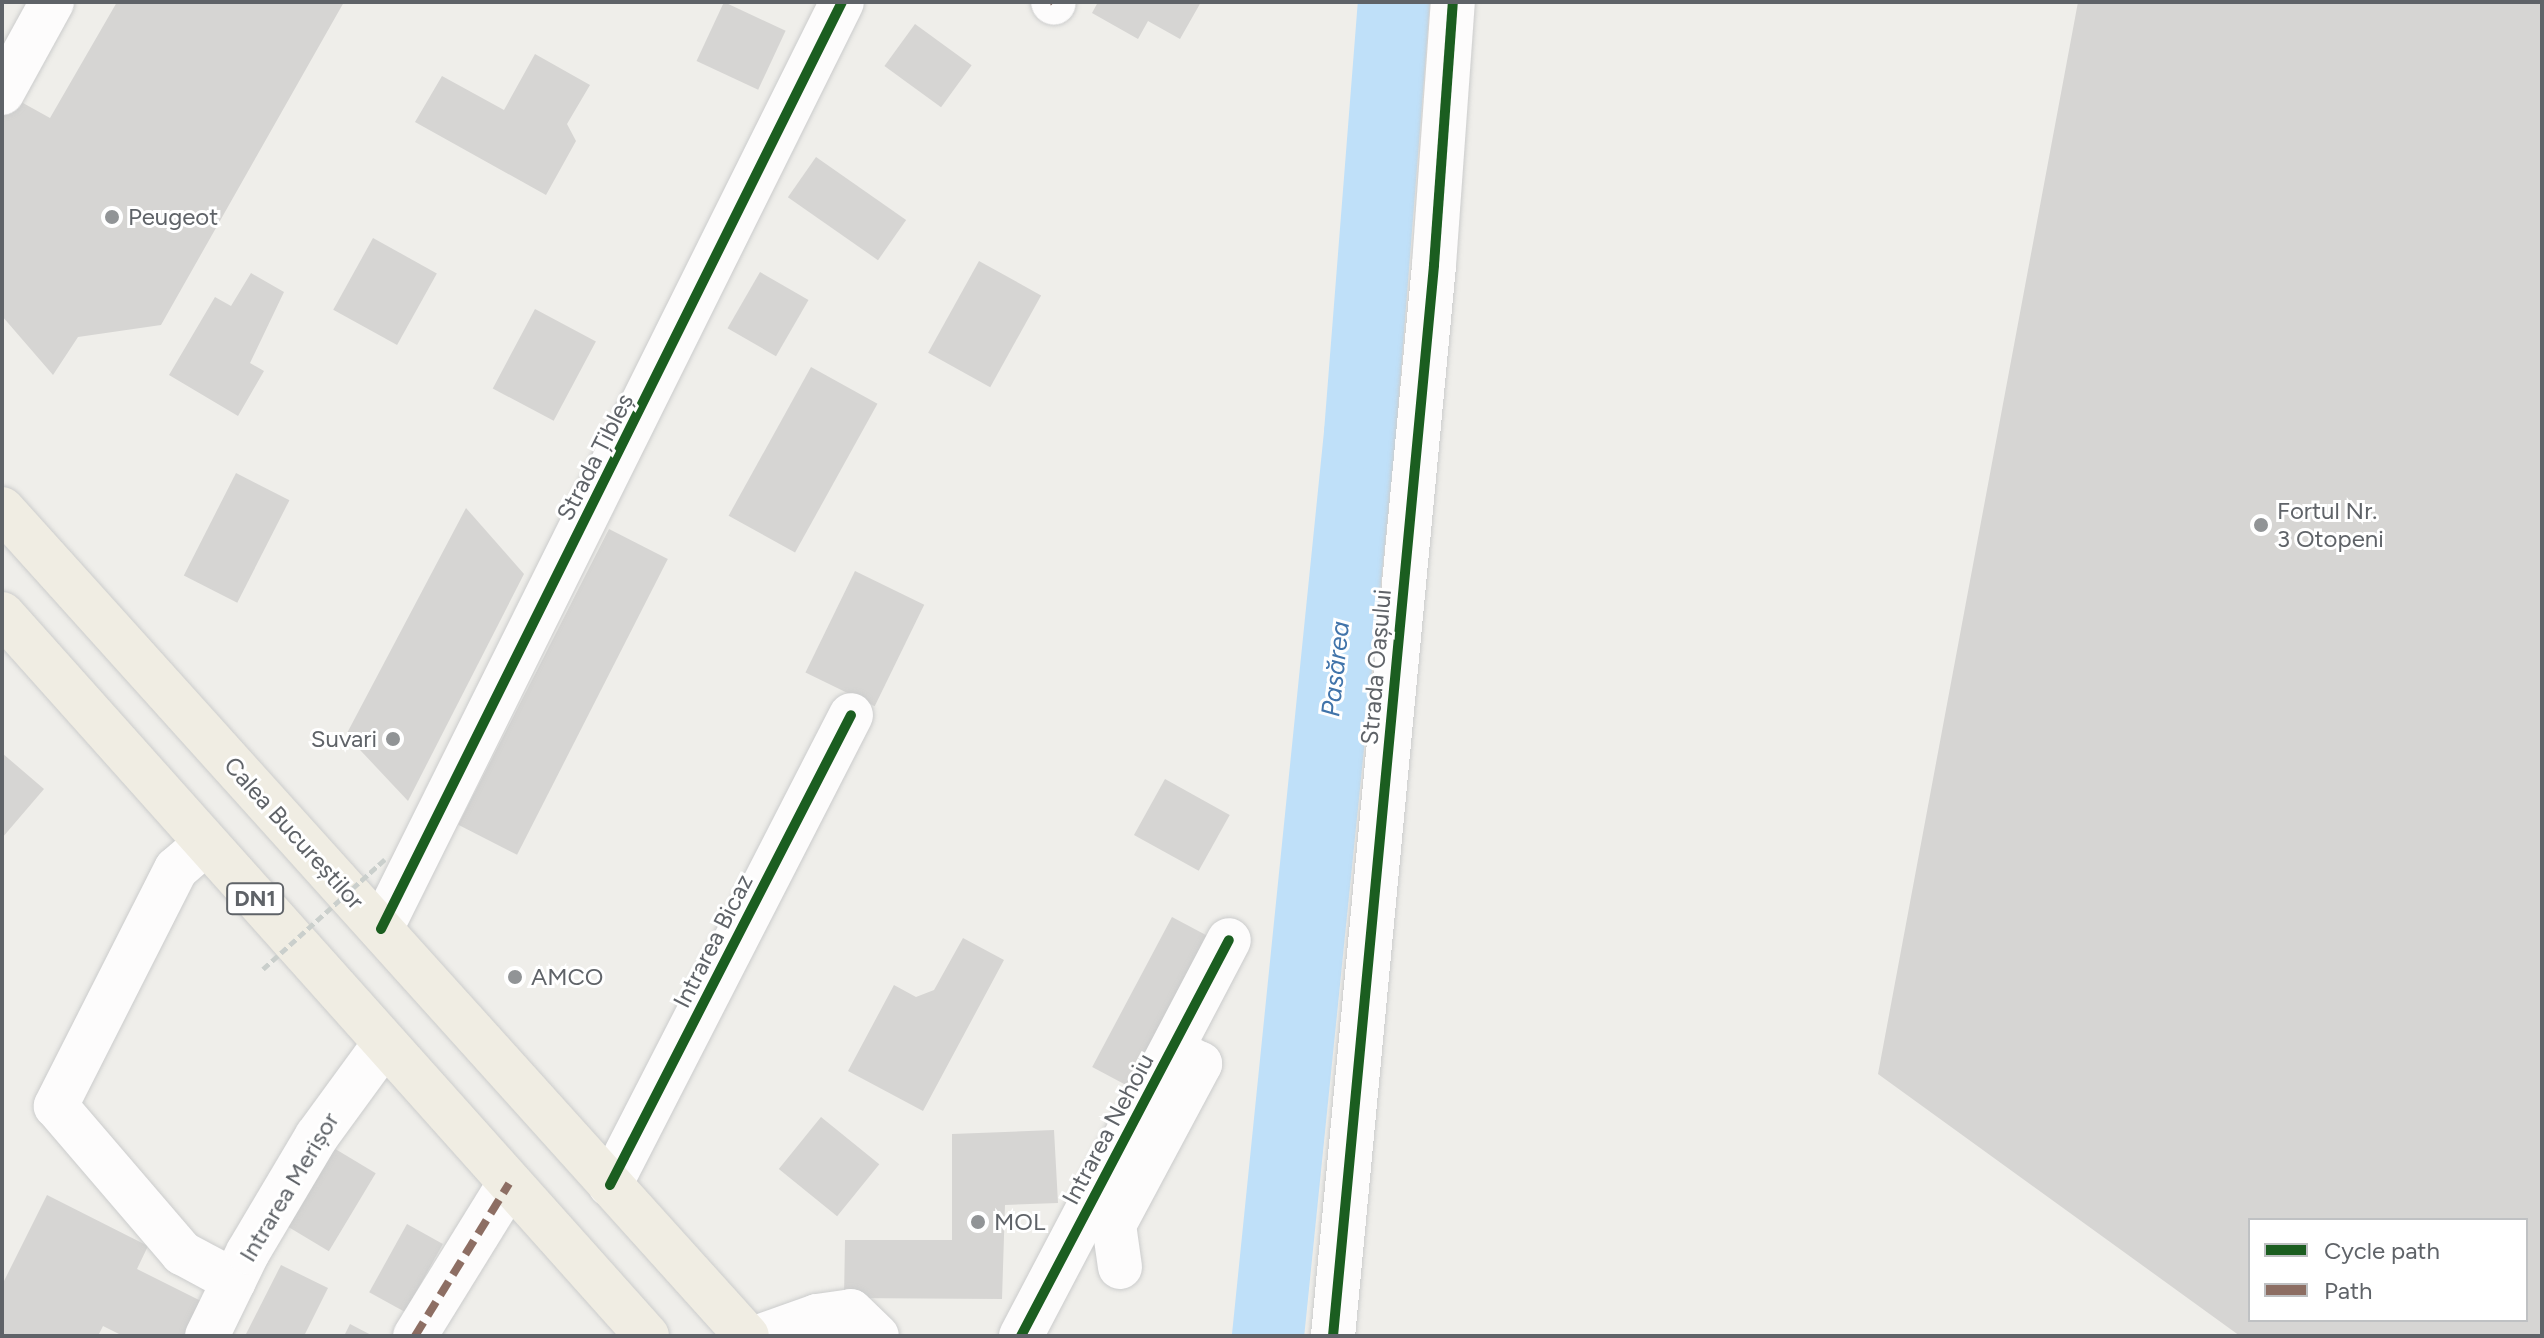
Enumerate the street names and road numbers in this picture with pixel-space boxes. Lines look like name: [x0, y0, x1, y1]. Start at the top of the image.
street label: Strada Țibleș: [551, 389, 639, 525]
street label: Strada Oașului: [1355, 588, 1397, 746]
street label: Calea Bucureștilor: [218, 751, 370, 915]
street label: Intrarea Bicaz: [667, 869, 759, 1013]
road number: DN1: [225, 881, 285, 917]
street label: Intrarea Nehoiu: [1056, 1049, 1160, 1209]
street label: Intrarea Merișor: [233, 1107, 345, 1267]

